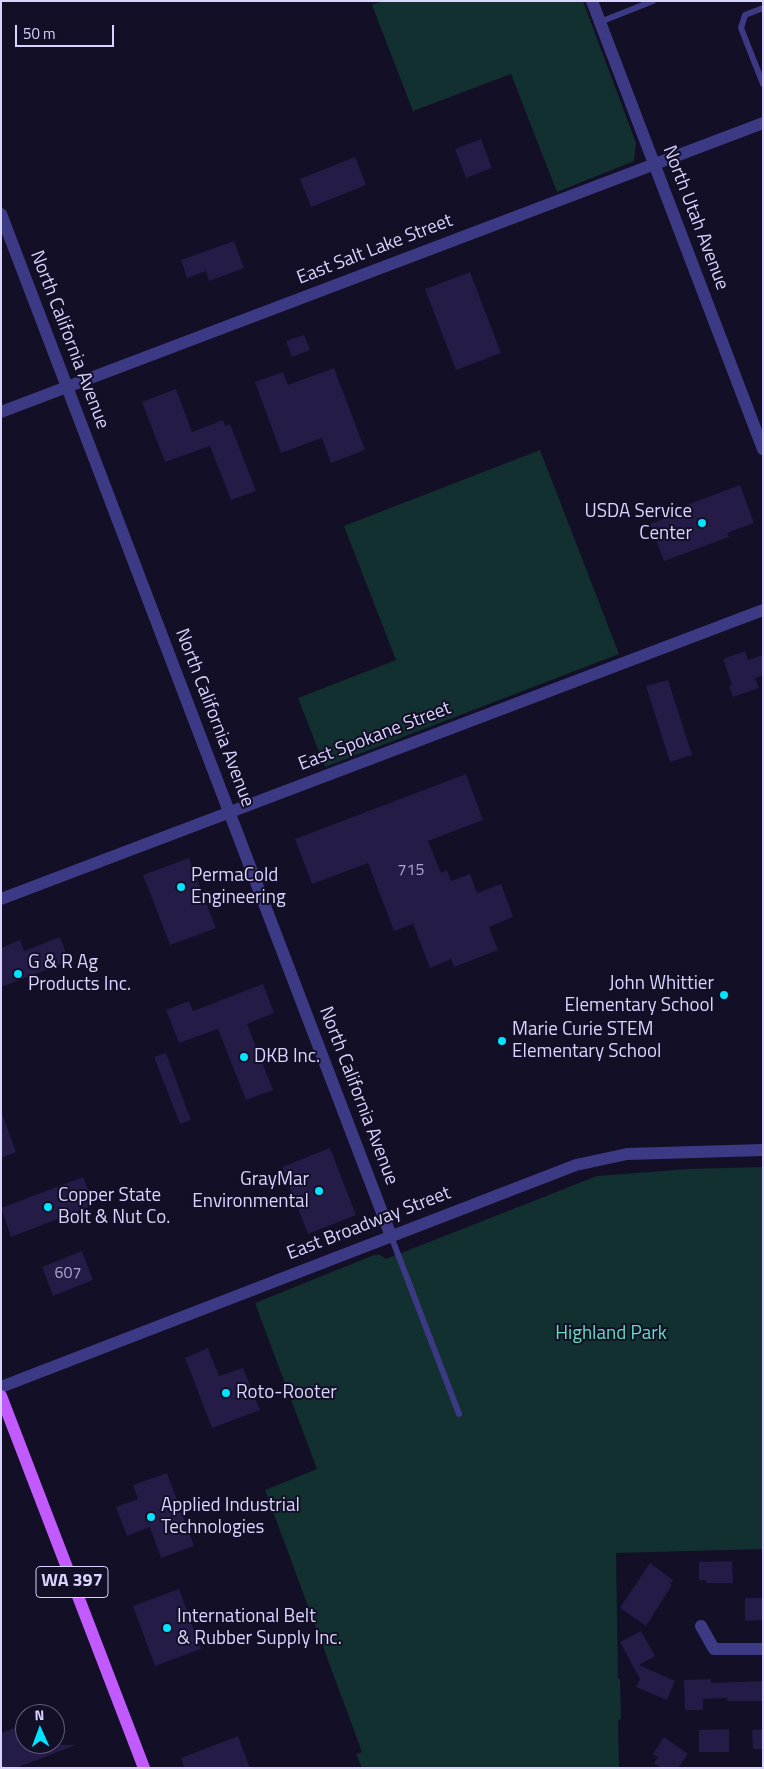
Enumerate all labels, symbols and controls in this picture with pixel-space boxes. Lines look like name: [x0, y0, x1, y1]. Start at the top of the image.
scale bar: [18, 15, 116, 47]
text: 50 m: [23, 22, 56, 45]
street label: North Utah Avenue: [657, 143, 733, 293]
street label: East Salt Lake Street: [294, 210, 456, 290]
street label: North California Avenue: [24, 248, 114, 432]
place label: USDA Service Center: [584, 501, 692, 545]
marker: USDA Service Center: [696, 517, 708, 529]
street label: North California Avenue: [169, 626, 259, 810]
street label: East Spokane Street: [295, 697, 455, 777]
house number: 715: [398, 861, 424, 881]
place label: PermaCold Engineering: [191, 865, 286, 909]
marker: PermaCold Engineering: [175, 881, 187, 893]
place label: G & R Ag Products Inc.: [28, 952, 131, 996]
marker: G & R Ag Products Inc.: [12, 968, 24, 980]
place label: John Whittier Elementary School: [565, 973, 714, 1017]
marker: John Whittier Elementary School: [718, 989, 730, 1001]
street label: North California Avenue: [313, 1004, 403, 1188]
place label: Marie Curie STEM Elementary School: [512, 1019, 661, 1063]
marker: Marie Curie STEM Elementary School: [496, 1035, 508, 1047]
place label: DKB Inc.: [254, 1046, 320, 1068]
marker: DKB Inc.: [238, 1051, 250, 1063]
place label: GrayMar Environmental: [192, 1169, 309, 1213]
street label: East Broadway Street: [284, 1182, 454, 1266]
place label: Copper State Bolt & Nut Co.: [58, 1185, 170, 1229]
marker: GrayMar Environmental: [313, 1185, 325, 1197]
marker: Copper State Bolt & Nut Co.: [42, 1201, 54, 1213]
house number: 607: [55, 1264, 81, 1284]
park label: Highland Park: [555, 1323, 667, 1345]
place label: Roto-Rooter: [236, 1382, 337, 1404]
marker: Roto-Rooter: [220, 1387, 232, 1399]
place label: Applied Industrial Technologies: [161, 1495, 300, 1539]
marker: Applied Industrial Technologies: [145, 1511, 157, 1523]
road number: WA 397: [36, 1566, 108, 1598]
place label: International Belt & Rubber Supply Inc.: [177, 1606, 342, 1650]
marker: International Belt & Rubber Supply Inc.: [161, 1622, 173, 1634]
north arrow: [15, 1704, 65, 1754]
text: N: [34, 1704, 45, 1725]

